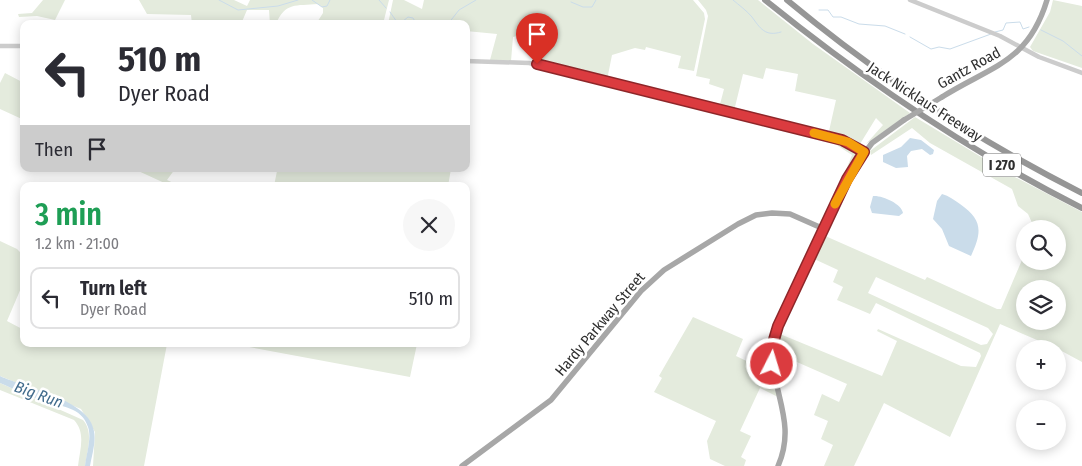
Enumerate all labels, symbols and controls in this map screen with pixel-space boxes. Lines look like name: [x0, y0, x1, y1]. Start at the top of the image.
pin: [516, 13, 558, 64]
icon: arrive: [523, 20, 551, 48]
text: 510 m: [118, 38, 201, 80]
icon: left: [35, 40, 100, 105]
street label: Gantz Road: [934, 43, 1004, 93]
street label: Jack Nicklaus Freeway: [864, 58, 986, 146]
text: Dyer Road: [118, 80, 210, 107]
icon: arrive: [83, 135, 111, 163]
text: Then: [35, 138, 73, 161]
road number: I 270: [983, 154, 1021, 176]
text: 3 min: [35, 197, 102, 233]
button: close: [403, 199, 455, 251]
map controls: [1016, 220, 1066, 450]
button: search: [1016, 220, 1066, 270]
text: 1.2 km · 21:00: [35, 234, 119, 253]
street label: Hardy Parkway Street: [551, 268, 649, 380]
text: Turn left: [80, 277, 147, 300]
button: layers: [1016, 280, 1066, 330]
icon: left: [37, 284, 65, 312]
text: 510 m: [409, 287, 453, 310]
text: Dyer Road: [80, 300, 147, 319]
position arrow: [745, 337, 797, 389]
button: +: [1016, 340, 1066, 390]
water label: Big Run: [12, 377, 66, 412]
button: −: [1016, 400, 1066, 450]

